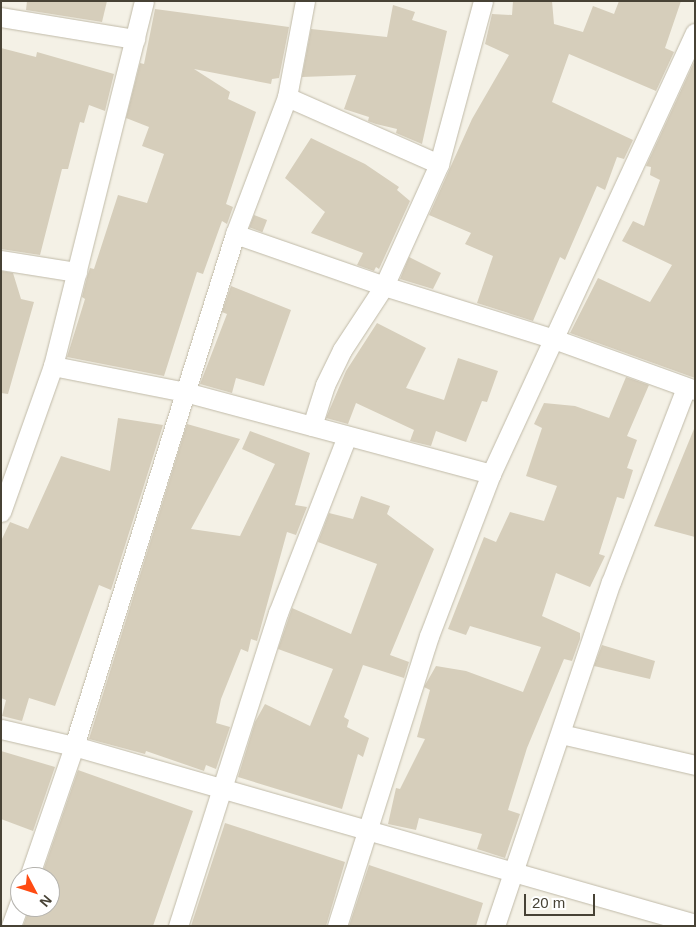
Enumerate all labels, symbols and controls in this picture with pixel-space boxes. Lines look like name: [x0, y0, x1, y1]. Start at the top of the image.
north arrow: [10, 867, 60, 917]
scale bar: [526, 884, 597, 916]
text: N: [36, 892, 55, 910]
text: 20 m: [532, 894, 565, 911]

